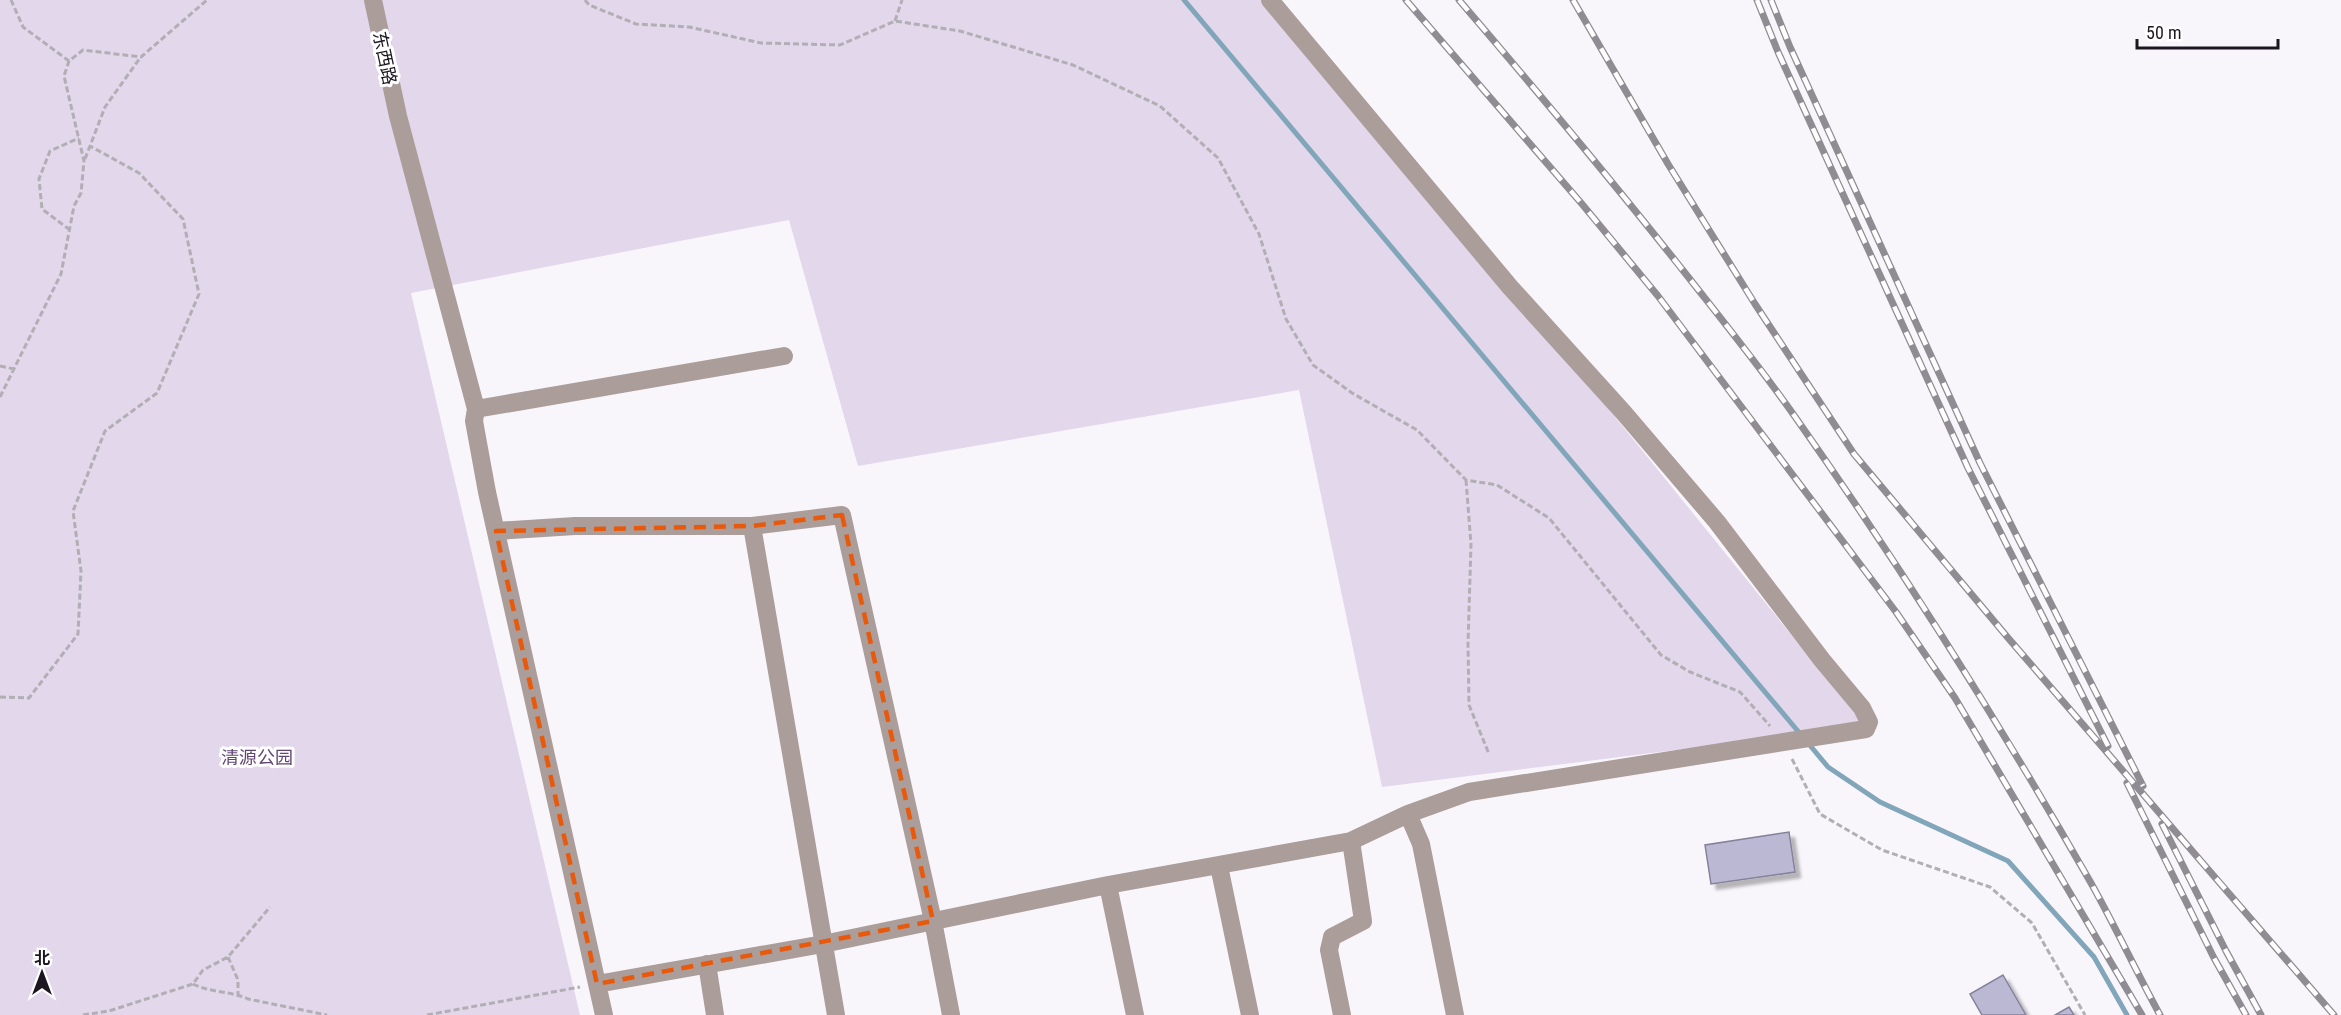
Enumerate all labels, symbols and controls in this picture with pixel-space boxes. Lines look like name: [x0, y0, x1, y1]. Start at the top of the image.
scale bar: [2137, 12, 2278, 50]
text: 50 m: [2146, 22, 2181, 43]
street label: 东西路: [369, 29, 401, 87]
park label: 清源公园: [221, 747, 293, 768]
north arrow: [12, 943, 72, 1003]
text: 北: [34, 949, 50, 968]

